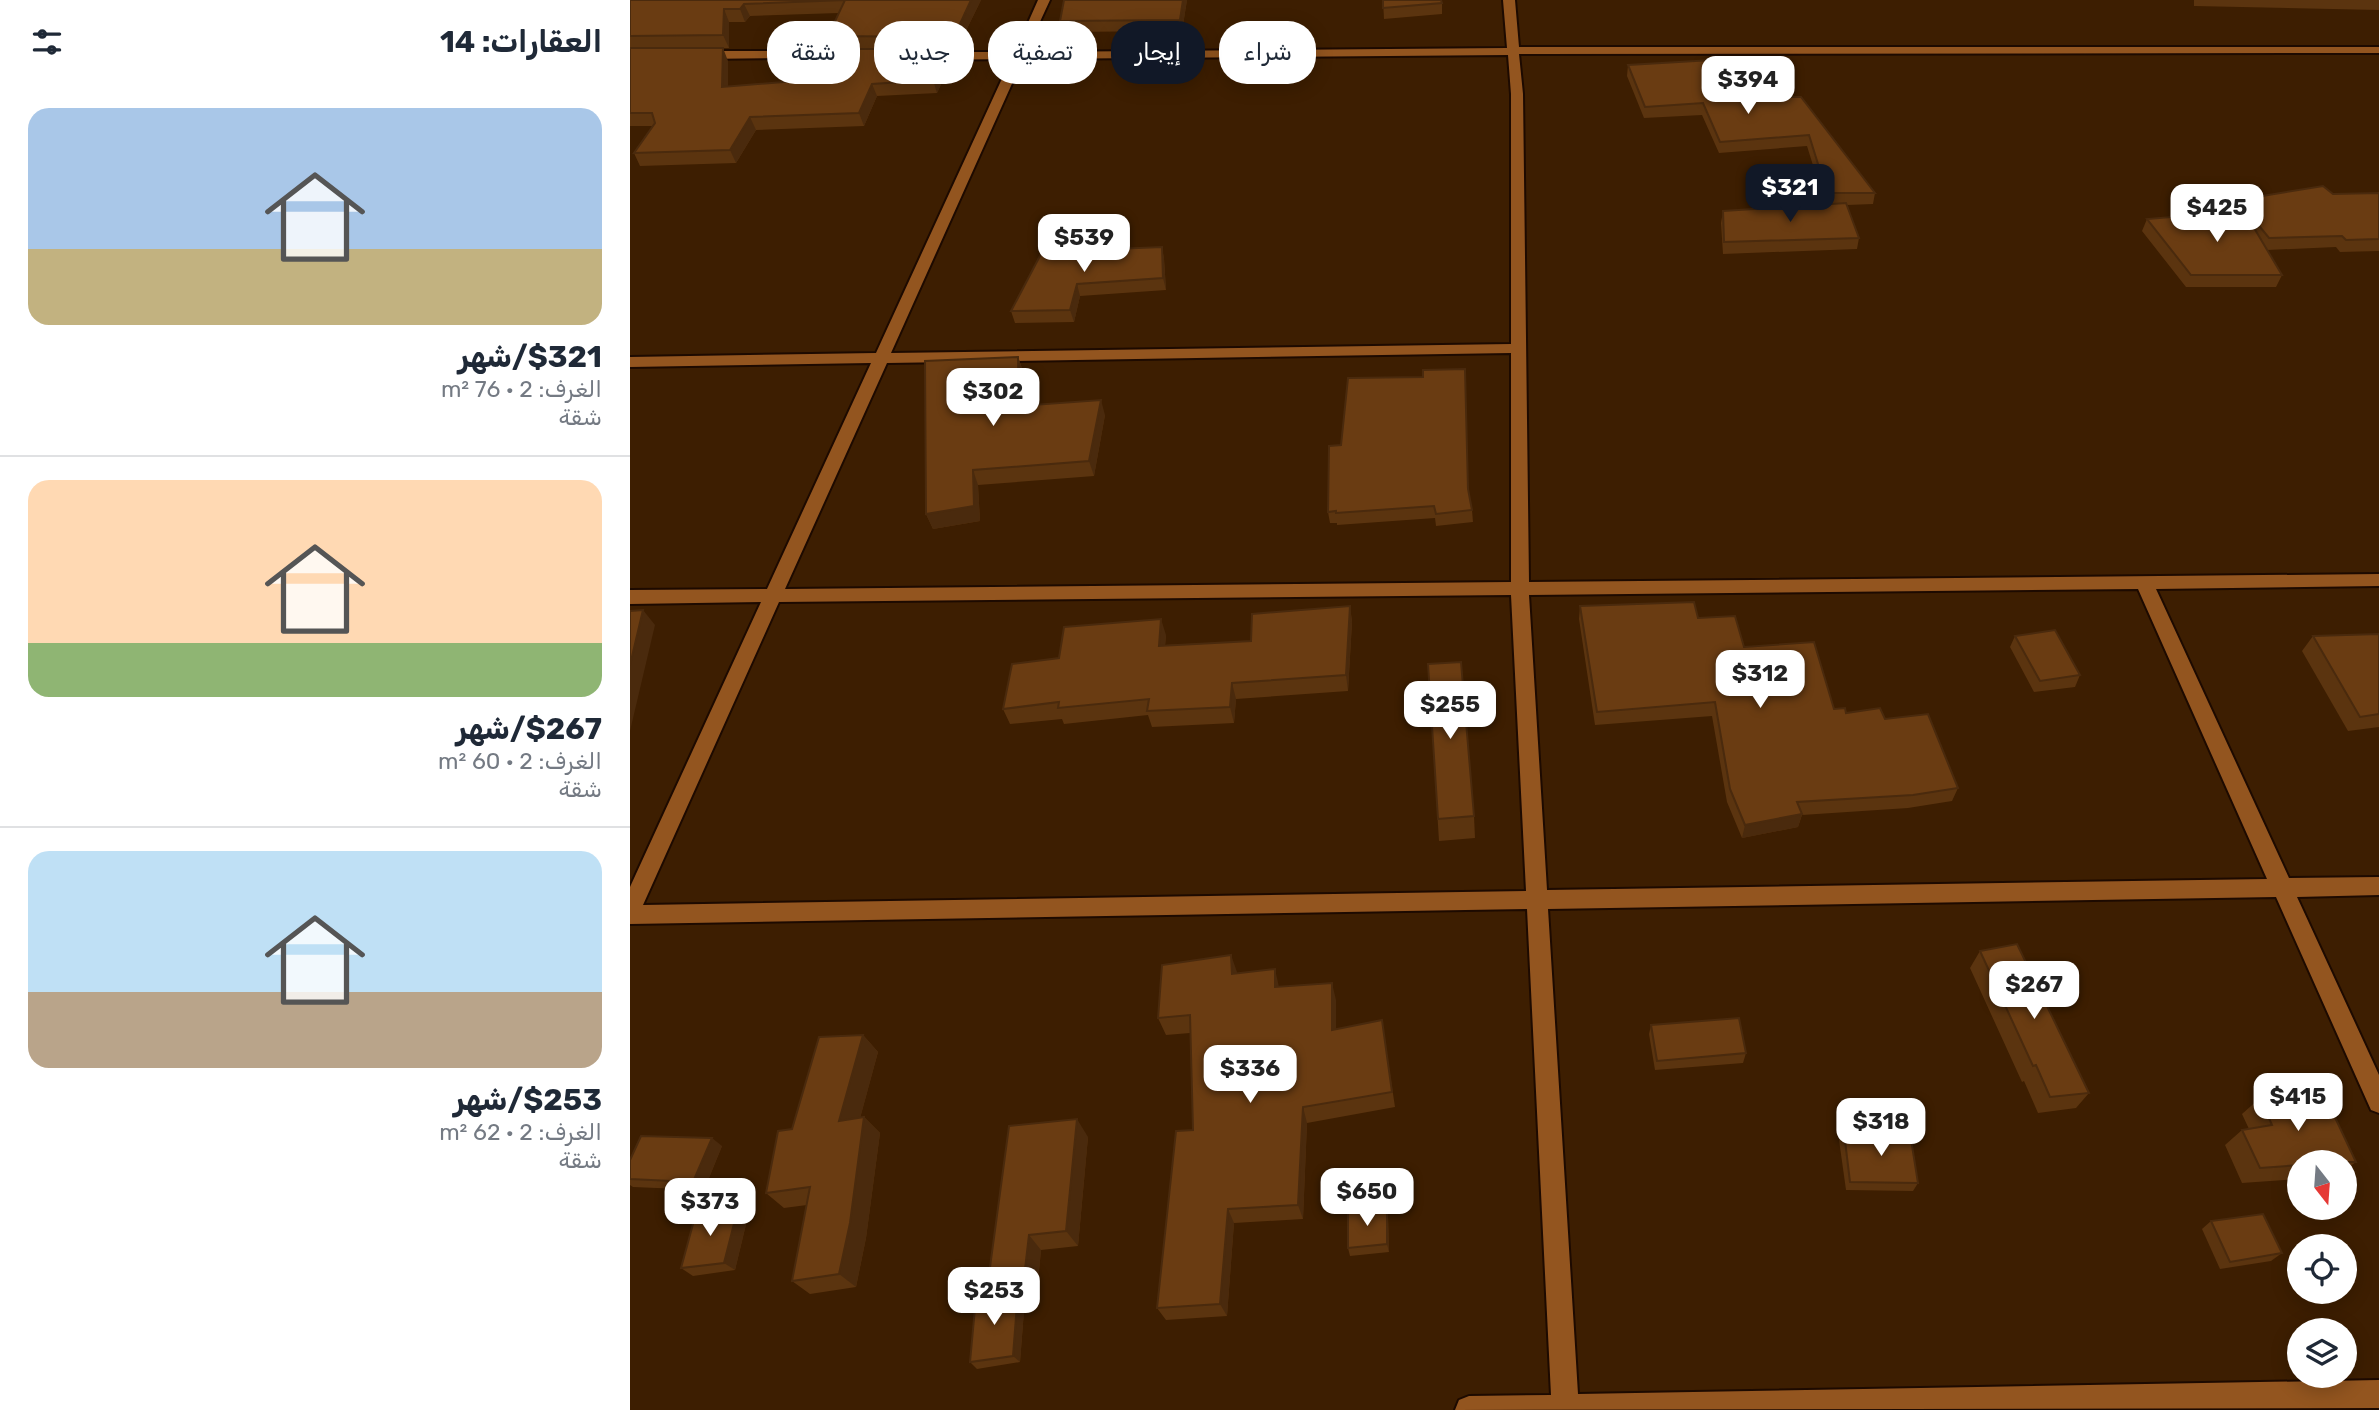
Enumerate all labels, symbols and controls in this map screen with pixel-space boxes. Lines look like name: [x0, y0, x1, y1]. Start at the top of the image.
chip: شقة: [767, 21, 860, 84]
chip: جديد: [874, 21, 974, 84]
chip: تصفية: [988, 21, 1097, 84]
chip: إيجار: [1111, 21, 1205, 84]
chip: شراء: [1219, 21, 1316, 84]
icon: filters: [28, 23, 66, 61]
text: العقارات: 14: [440, 24, 602, 60]
pin: $394: [1707, 57, 1789, 116]
text: $394: [1718, 65, 1778, 93]
icon: home: [252, 154, 378, 280]
pin: $321: [1749, 164, 1831, 224]
text: $321: [1762, 173, 1818, 201]
pin: $425: [2176, 184, 2258, 244]
text: $425: [2187, 193, 2247, 221]
pin: $539: [1043, 215, 1125, 274]
text: $539: [1054, 223, 1114, 251]
text: $321/شهر: [458, 339, 602, 375]
pin: $302: [952, 368, 1034, 428]
text: الغرف: 2 · 76 m²: [441, 375, 602, 403]
text: $302: [962, 377, 1024, 405]
text: شقة: [558, 403, 602, 431]
icon: home: [252, 526, 378, 652]
pin: $312: [1719, 650, 1801, 710]
text: $312: [1732, 659, 1788, 687]
pin: $255: [1409, 682, 1491, 741]
text: $255: [1420, 690, 1480, 718]
text: $267/شهر: [456, 711, 602, 747]
text: الغرف: 2 · 60 m²: [438, 747, 602, 775]
text: شقة: [558, 775, 602, 803]
icon: home: [252, 897, 378, 1023]
pin: $267: [1993, 962, 2075, 1021]
text: $267: [2005, 970, 2063, 998]
pin: $336: [1209, 1046, 1291, 1105]
text: $336: [1220, 1054, 1280, 1082]
pin: $415: [2257, 1074, 2339, 1133]
text: $253/شهر: [454, 1082, 602, 1118]
text: $415: [2270, 1082, 2326, 1110]
pin: $318: [1840, 1098, 1922, 1158]
text: $318: [1852, 1107, 1910, 1135]
text: الغرف: 2 · 62 m²: [439, 1118, 602, 1146]
text: شقة: [558, 1146, 602, 1174]
north arrow: [2287, 1150, 2357, 1220]
map controls: [2287, 1150, 2357, 1388]
pin: $650: [1326, 1168, 1408, 1228]
text: $650: [1337, 1177, 1397, 1205]
pin: $373: [669, 1178, 751, 1238]
text: $373: [681, 1187, 739, 1215]
button: locate: [2287, 1234, 2357, 1304]
pin: $253: [953, 1268, 1035, 1327]
text: $253: [964, 1276, 1024, 1304]
button: layers: [2287, 1318, 2357, 1388]

